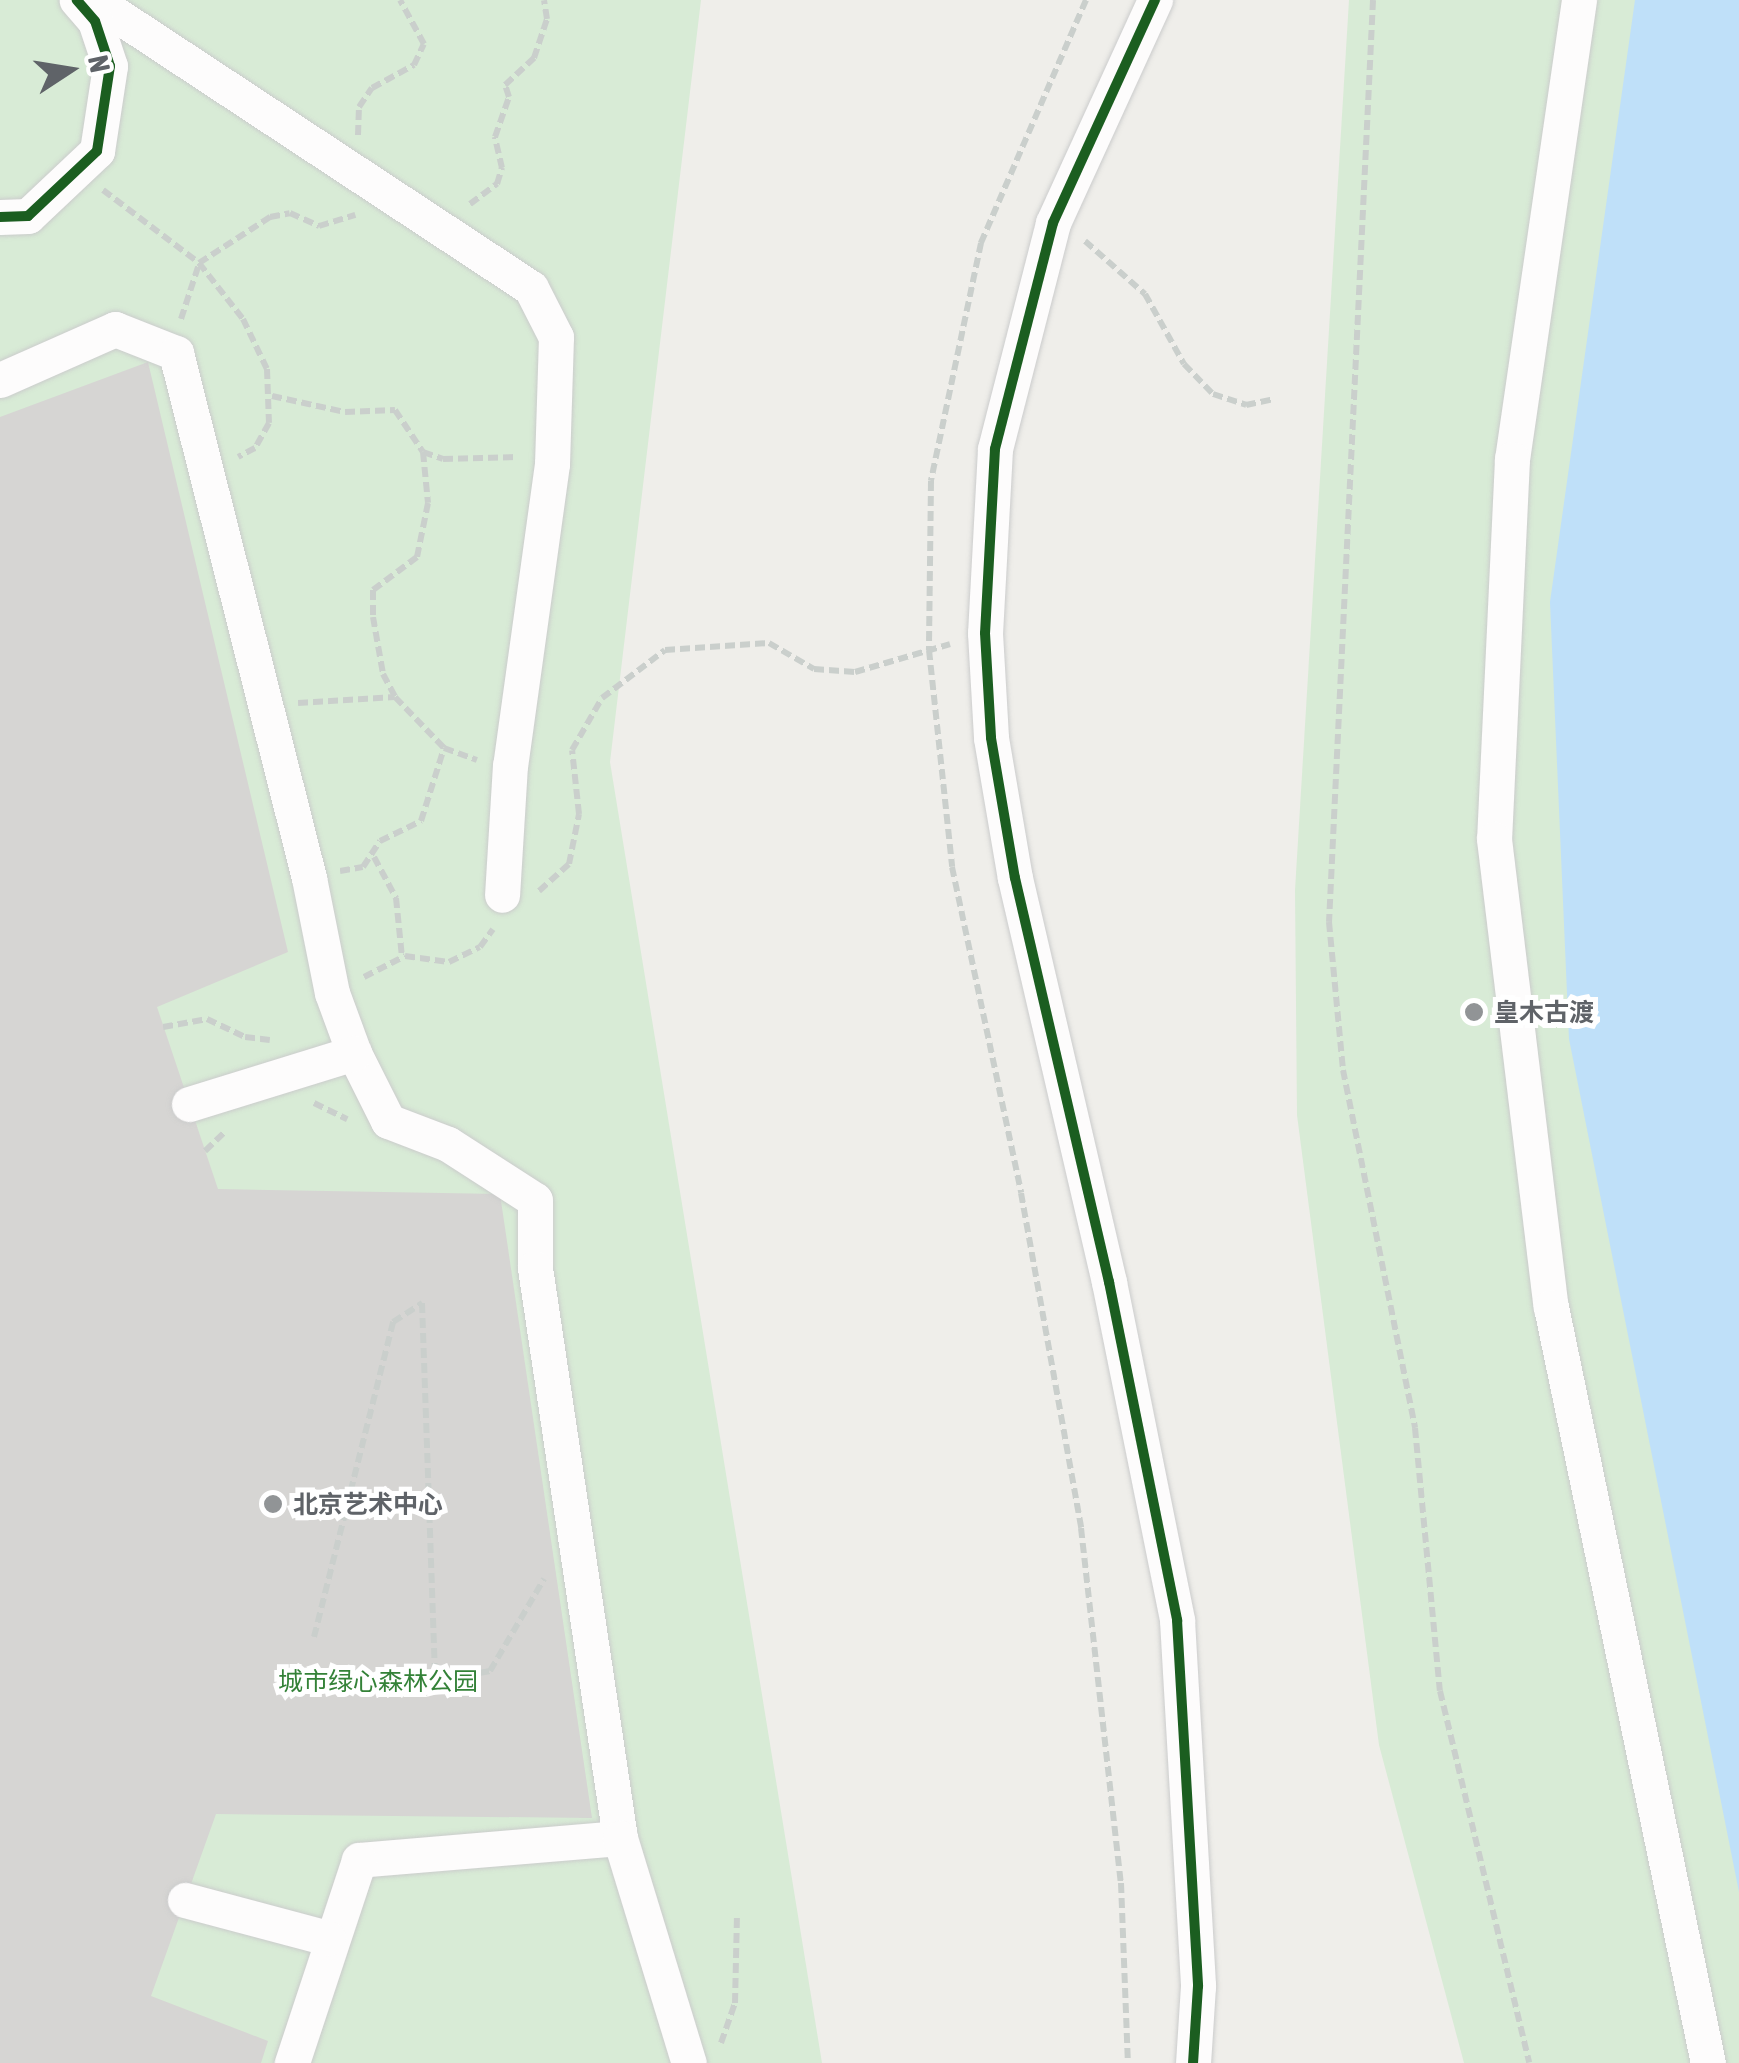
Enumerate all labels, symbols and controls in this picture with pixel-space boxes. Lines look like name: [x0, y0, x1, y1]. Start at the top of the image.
north arrow: [20, 20, 120, 120]
text: N: [82, 52, 117, 75]
place label: 皇木古渡: [1494, 997, 1594, 1027]
marker: 皇木古渡: [1463, 1001, 1485, 1023]
place label: 北京艺术中心: [293, 1489, 443, 1519]
marker: 北京艺术中心: [262, 1493, 284, 1515]
park label: 城市绿心森林公园: [278, 1666, 478, 1696]

